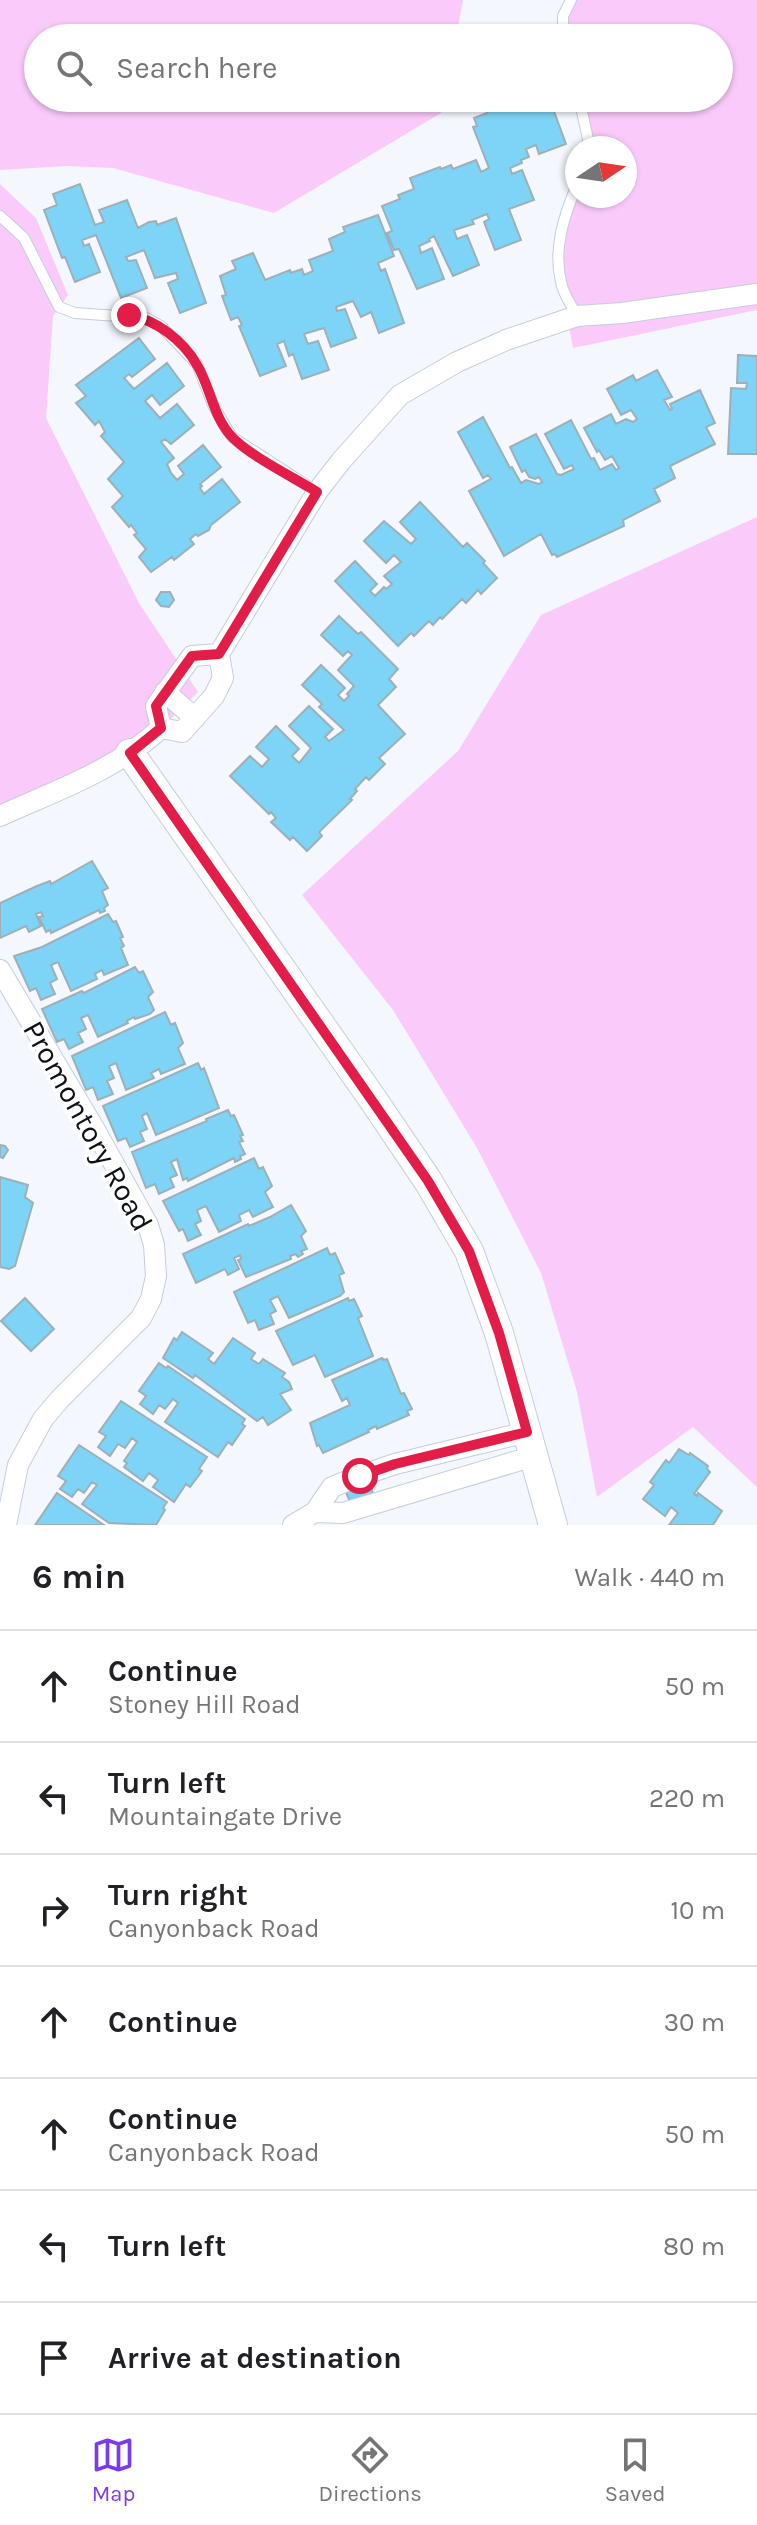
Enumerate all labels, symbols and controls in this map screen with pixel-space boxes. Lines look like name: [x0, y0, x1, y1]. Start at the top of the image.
search box: [24, 24, 733, 112]
icon: search: [52, 46, 96, 90]
text: Search here: [116, 50, 277, 86]
north arrow: [565, 136, 637, 208]
route end: [111, 297, 147, 333]
street label: Promontory Road: [15, 1014, 161, 1238]
route start: [342, 1458, 378, 1494]
text: 6 min: [32, 1557, 126, 1597]
text: Walk · 440 m: [574, 1562, 725, 1593]
text: Continue: [108, 1653, 238, 1689]
icon: ahead: [32, 1664, 76, 1708]
text: 50 m: [664, 1671, 725, 1702]
text: Stoney Hill Road: [108, 1689, 301, 1720]
text: Turn left: [108, 1765, 226, 1801]
icon: left: [32, 1776, 76, 1820]
text: 220 m: [649, 1783, 725, 1814]
text: Mountaingate Drive: [108, 1801, 342, 1832]
text: Turn right: [108, 1877, 248, 1913]
icon: right: [32, 1888, 76, 1932]
text: 10 m: [670, 1895, 725, 1926]
text: Canyonback Road: [108, 1913, 320, 1944]
icon: ahead: [32, 2000, 76, 2044]
text: Continue: [108, 2004, 238, 2040]
text: 30 m: [664, 2007, 725, 2038]
text: Continue: [108, 2101, 238, 2137]
icon: ahead: [32, 2112, 76, 2156]
text: 50 m: [664, 2119, 725, 2150]
text: Canyonback Road: [108, 2137, 320, 2168]
icon: left: [32, 2224, 76, 2268]
text: Turn left: [108, 2228, 226, 2264]
text: 80 m: [663, 2231, 725, 2262]
icon: arrive: [32, 2336, 76, 2380]
text: Arrive at destination: [108, 2340, 402, 2376]
tab: Map: [91, 2433, 135, 2507]
tab: Directions: [318, 2433, 422, 2507]
tab: Saved: [605, 2433, 666, 2507]

